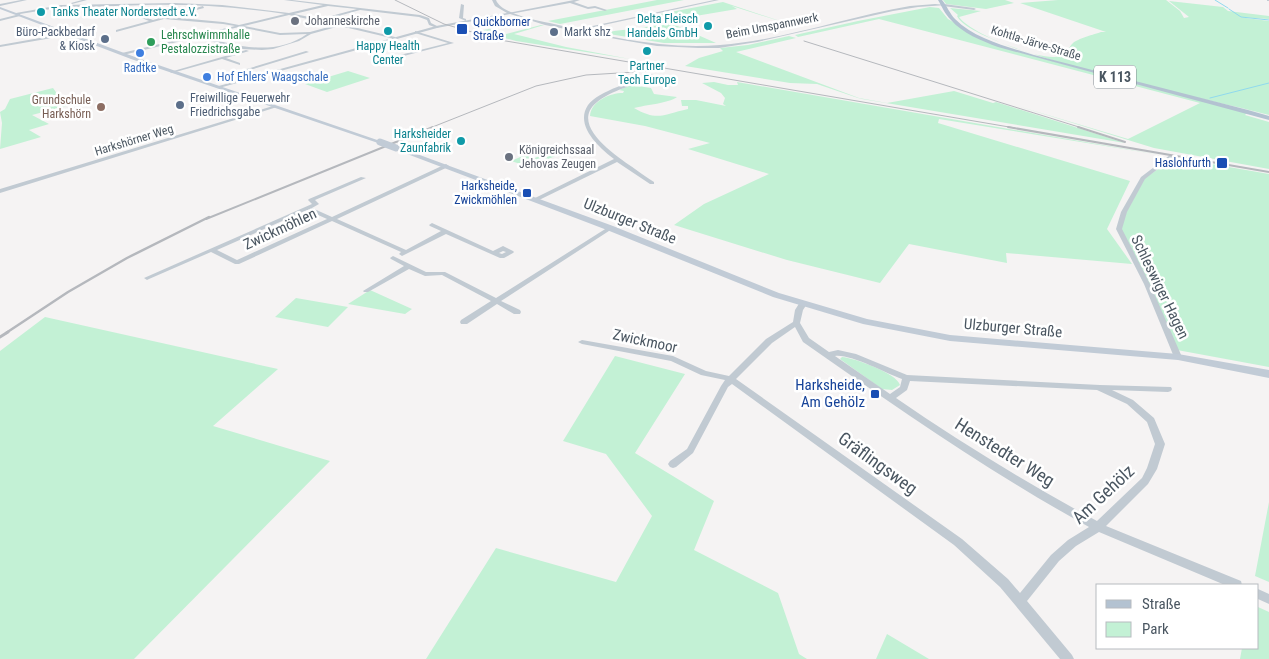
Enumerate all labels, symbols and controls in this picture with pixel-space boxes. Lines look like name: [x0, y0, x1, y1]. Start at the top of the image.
place label: Tanks Theater Norderstedt e.V.: [51, 5, 197, 19]
marker: Tanks Theater Norderstedt e.V.: [35, 6, 47, 18]
street label: Beim Umspannwerk: [725, 10, 820, 42]
place label: Delta Fleisch Handels GmbH: [627, 12, 698, 40]
place label: Johanneskirche: [305, 14, 380, 28]
marker: Johanneskirche: [289, 15, 301, 27]
place label: Quickborner Straße: [473, 15, 531, 43]
marker: Delta Fleisch Handels GmbH: [702, 20, 714, 32]
marker: Quickborner Straße: [455, 22, 469, 36]
street label: Kohtla-Järve-Straße: [989, 23, 1083, 63]
place label: Büro-Packbedarf & Kiosk: [16, 25, 96, 53]
marker: Happy Health Center: [382, 25, 394, 37]
place label: Markt shz: [564, 25, 611, 39]
marker: Markt shz: [548, 26, 560, 38]
place label: Lehrschwimmhalle Pestalozzistraße: [161, 28, 250, 56]
marker: Büro-Packbedarf & Kiosk: [99, 33, 111, 45]
marker: Lehrschwimmhalle Pestalozzistraße: [145, 36, 157, 48]
place label: Happy Health Center: [356, 39, 420, 67]
marker: Partner Tech Europe: [641, 45, 653, 57]
marker: Radtke: [134, 47, 146, 59]
place label: Partner Tech Europe: [618, 59, 676, 87]
place label: Radtke: [124, 61, 157, 75]
road number: K 113: [1094, 66, 1136, 88]
place label: Hof Ehlers' Waagschale: [217, 70, 329, 84]
marker: Hof Ehlers' Waagschale: [201, 71, 213, 83]
place label: Freiwillige Feuerwehr Friedrichsgabe: [190, 91, 290, 119]
place label: Grundschule Harkshörn: [32, 93, 91, 121]
marker: Freiwillige Feuerwehr Friedrichsgabe: [174, 99, 186, 111]
marker: Grundschule Harkshörn: [95, 101, 107, 113]
street label: Harkshörner Weg: [93, 121, 175, 159]
place label: Harksheider Zaunfabrik: [394, 127, 452, 155]
marker: Harksheider Zaunfabrik: [455, 135, 467, 147]
place label: Königreichssaal Jehovas Zeugen: [519, 143, 596, 171]
marker: Königreichssaal Jehovas Zeugen: [503, 151, 515, 163]
place label: Haslohfurth: [1155, 156, 1211, 170]
marker: Haslohfurth: [1215, 156, 1229, 170]
place label: Harksheide, Zwickmöhlen: [454, 179, 517, 207]
marker: Harksheide, Zwickmöhlen: [521, 187, 533, 199]
street label: Ulzburger Straße: [581, 194, 679, 248]
street label: Zwickmöhlen: [241, 204, 319, 254]
street label: Schleswiger Hagen: [1127, 232, 1193, 342]
street label: Ulzburger Straße: [963, 315, 1063, 341]
street label: Zwickmoor: [611, 325, 679, 357]
place label: Harksheide, Am Gehölz: [795, 376, 865, 411]
marker: Harksheide, Am Gehölz: [869, 388, 881, 400]
street label: Henstedter Weg: [951, 413, 1059, 491]
street label: Gräflingsweg: [834, 427, 922, 499]
street label: Am Gehölz: [1068, 460, 1138, 528]
legend: [1096, 584, 1259, 649]
text: Straße: [1142, 595, 1181, 613]
text: Park: [1142, 620, 1169, 638]

